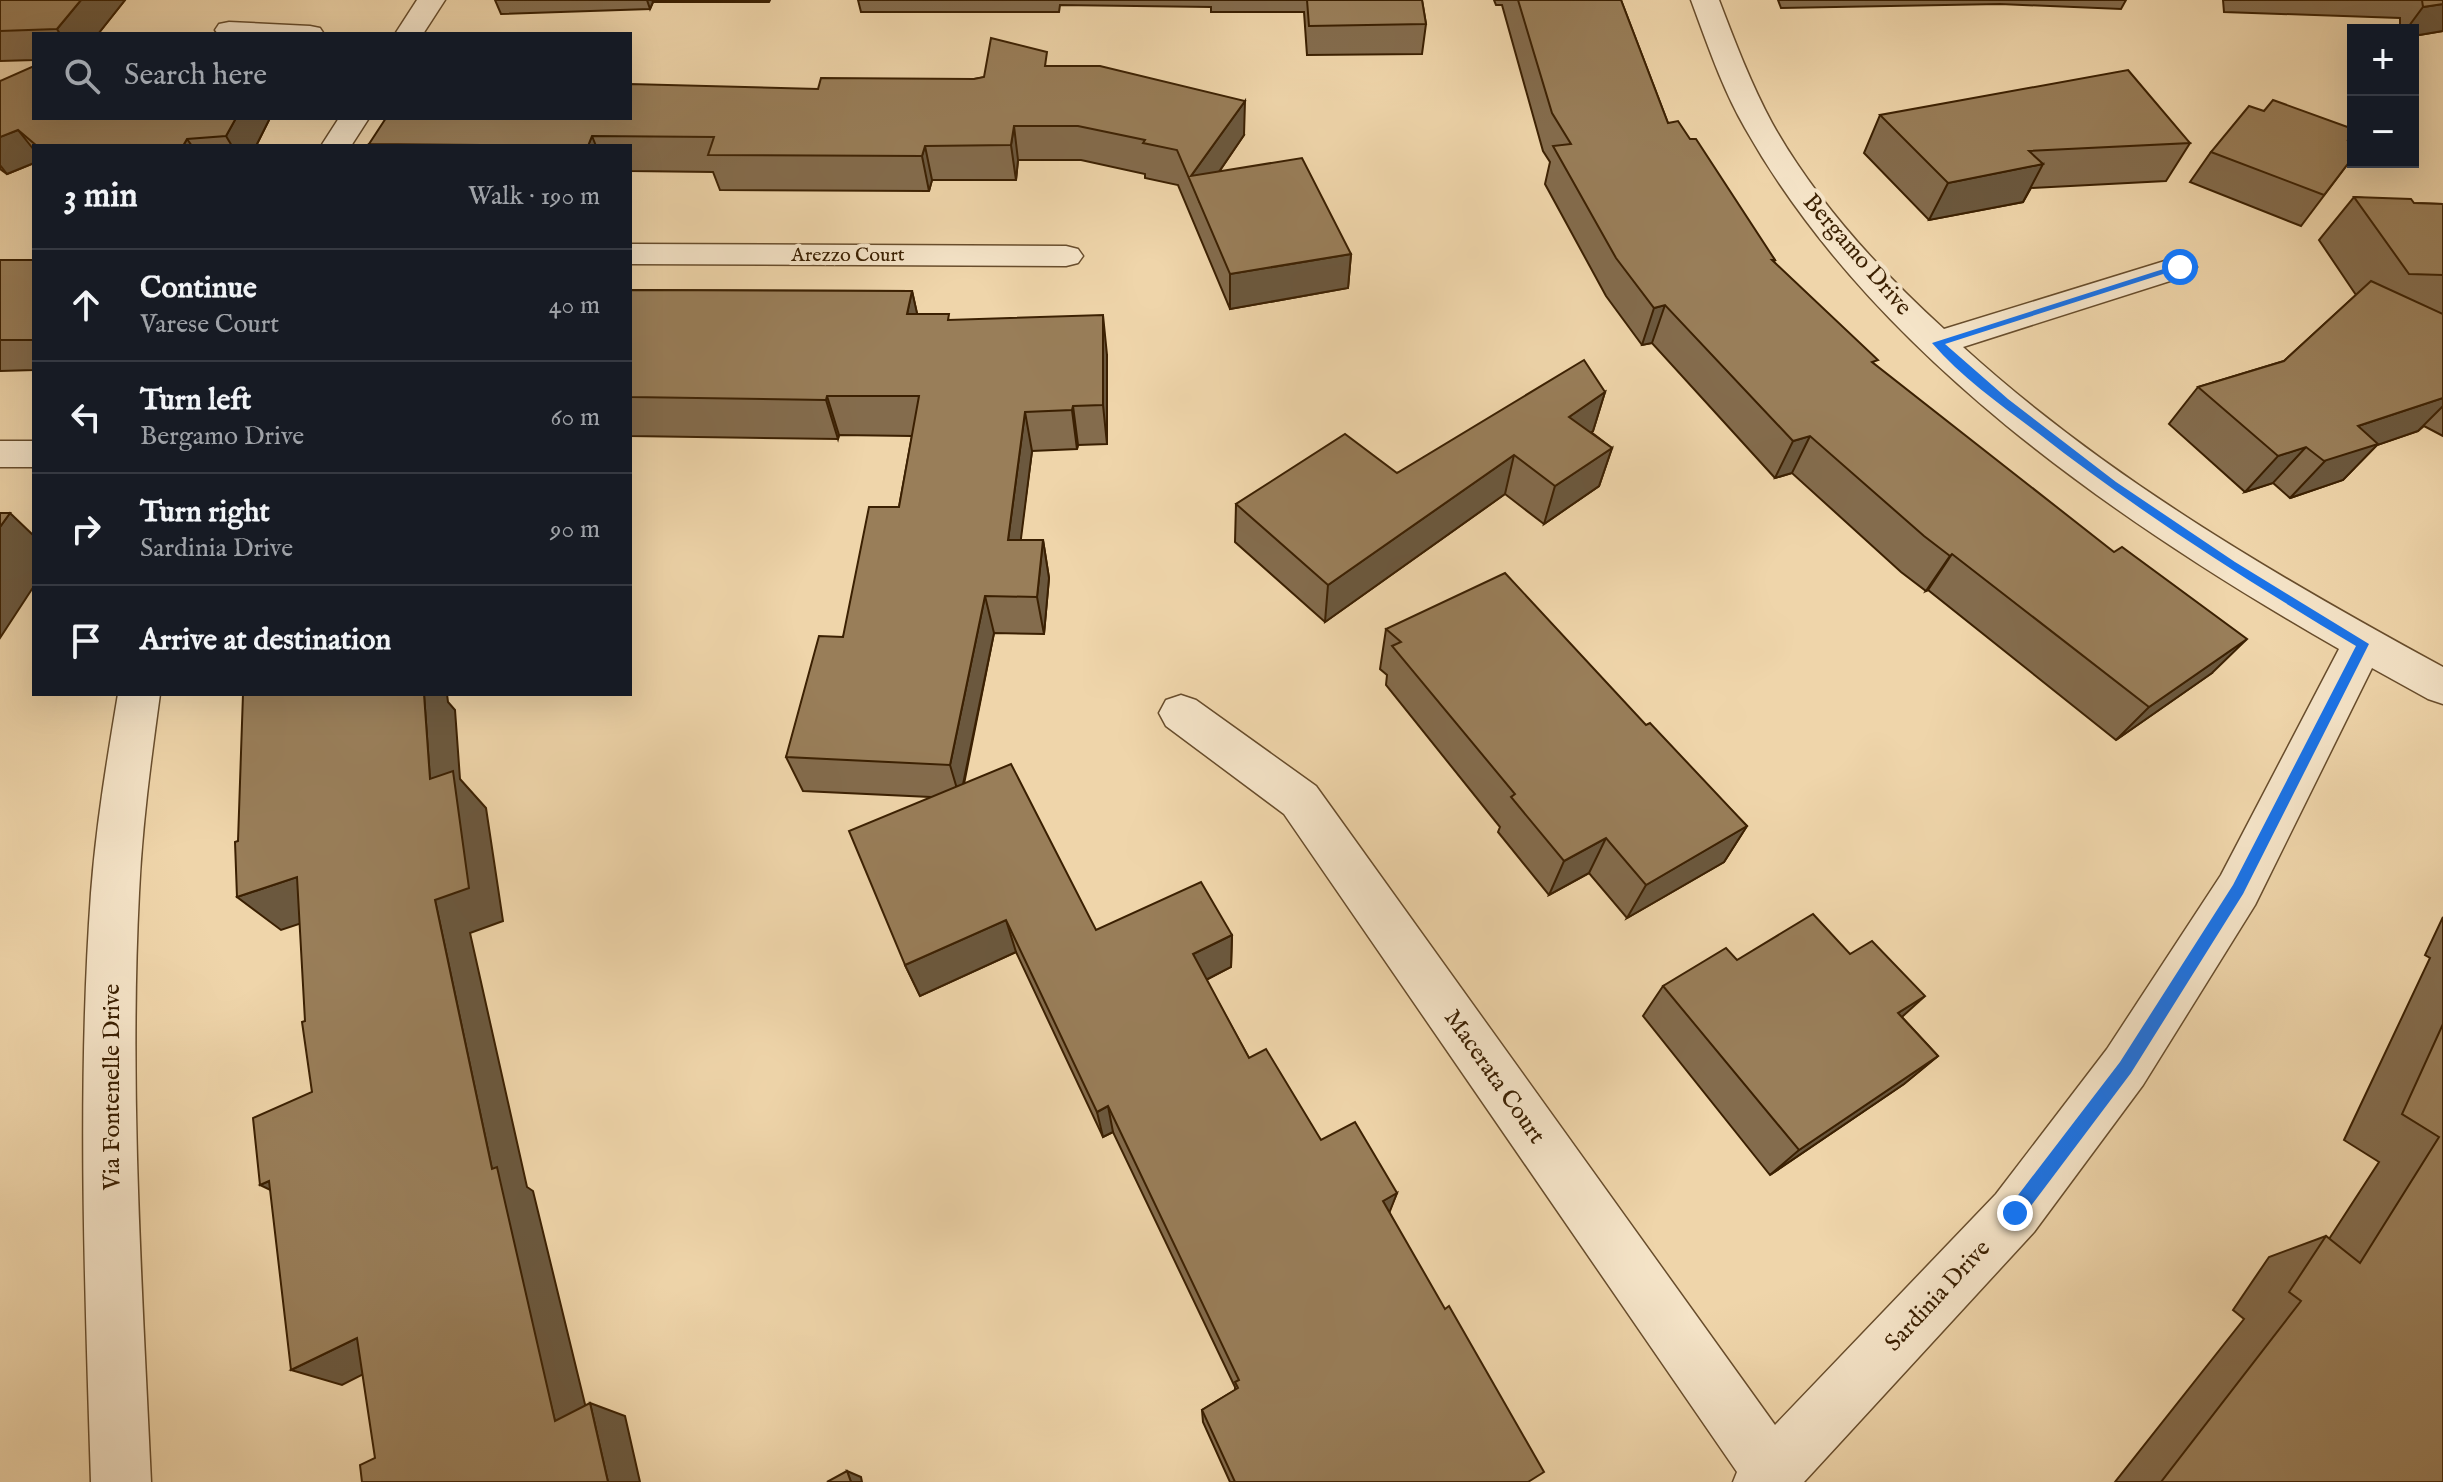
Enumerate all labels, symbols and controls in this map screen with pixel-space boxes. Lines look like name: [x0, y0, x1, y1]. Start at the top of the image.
map controls: [2347, 24, 2419, 168]
button: +: [2347, 24, 2419, 96]
search box: [32, 32, 632, 120]
icon: search: [60, 54, 104, 98]
text: Search here: [124, 57, 267, 95]
button: −: [2347, 96, 2419, 168]
text: 3 min: [64, 175, 138, 218]
text: Walk · 190 m: [468, 180, 600, 213]
street label: Bergamo Drive: [1796, 188, 1918, 322]
street label: Arezzo Court: [790, 243, 905, 268]
route start: [2162, 249, 2198, 285]
text: Continue: [140, 270, 257, 308]
icon: ahead: [64, 283, 108, 327]
text: 40 m: [549, 289, 600, 322]
text: Varese Court: [140, 308, 279, 341]
text: Turn left: [140, 382, 251, 420]
icon: left: [64, 395, 108, 439]
text: 60 m: [551, 401, 600, 434]
text: Bergamo Drive: [140, 420, 304, 453]
text: Turn right: [140, 494, 270, 532]
icon: right: [64, 507, 108, 551]
text: 90 m: [550, 513, 600, 546]
text: Sardinia Drive: [140, 532, 293, 565]
icon: arrive: [64, 619, 108, 663]
text: Arrive at destination: [140, 622, 391, 660]
street label: Via Fontenelle Drive: [97, 984, 128, 1191]
street label: Macerata Court: [1436, 1004, 1552, 1150]
route end: [1997, 1195, 2033, 1231]
street label: Sardinia Drive: [1878, 1234, 1998, 1358]

